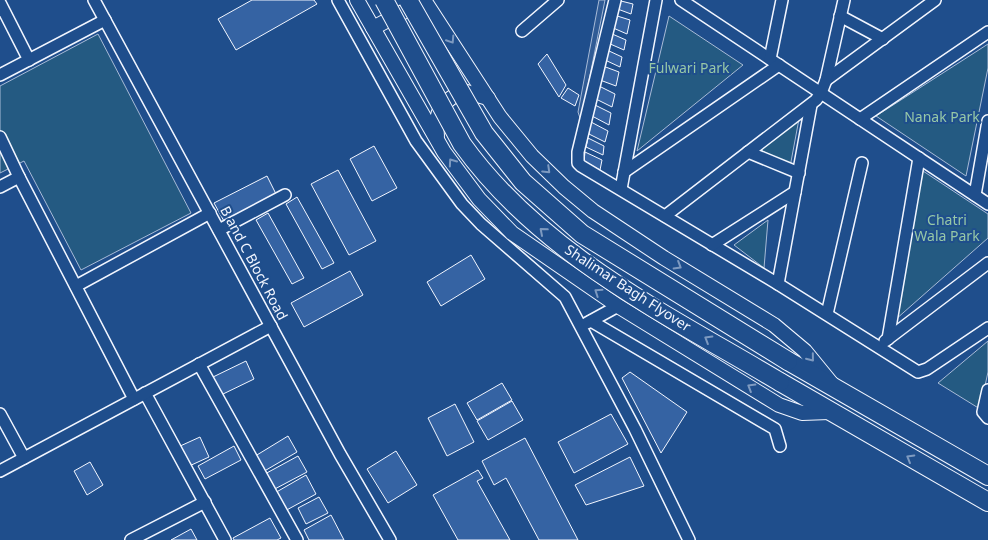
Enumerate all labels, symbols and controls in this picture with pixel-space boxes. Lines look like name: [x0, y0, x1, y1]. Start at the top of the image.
one-way arrow: [445, 35, 454, 44]
park label: Fulwari Park: [648, 58, 730, 77]
park label: Nanak Park: [904, 107, 980, 126]
one-way arrow: [449, 159, 458, 168]
one-way arrow: [542, 165, 551, 174]
street label: B and C Block Road: [216, 202, 293, 323]
park label: Chatri Wala Park: [914, 210, 980, 245]
one-way arrow: [540, 228, 549, 237]
street label: Shalimar Bagh Flyover: [562, 240, 695, 336]
one-way arrow: [673, 260, 682, 270]
one-way arrow: [594, 289, 603, 299]
one-way arrow: [705, 336, 714, 346]
one-way arrow: [806, 352, 814, 361]
one-way arrow: [747, 384, 756, 394]
one-way arrow: [906, 454, 915, 464]

